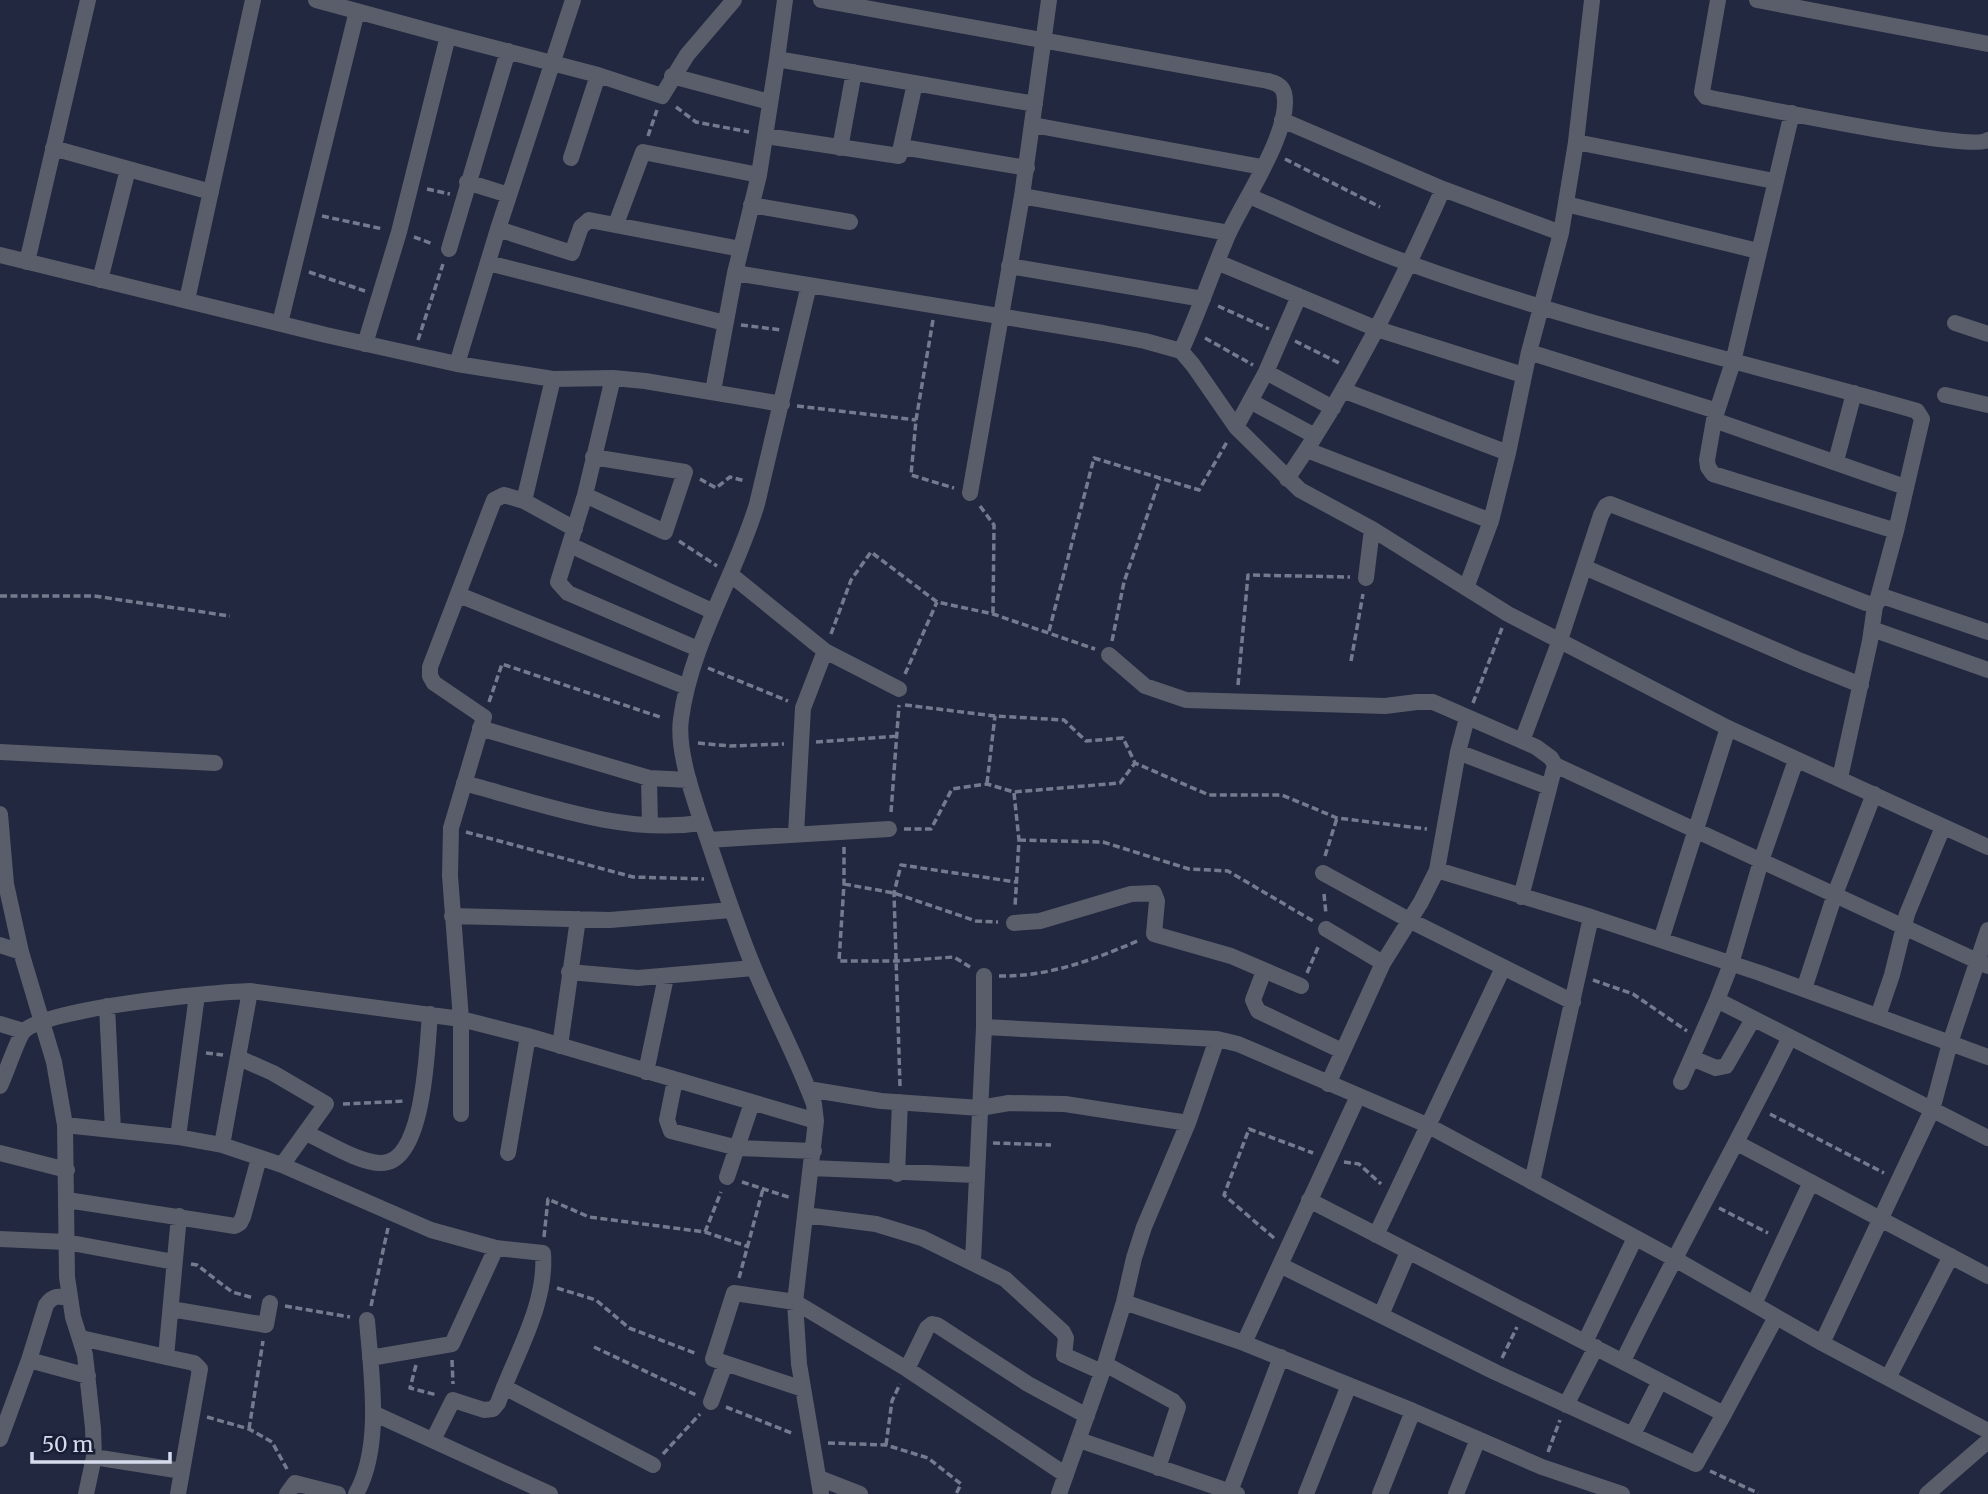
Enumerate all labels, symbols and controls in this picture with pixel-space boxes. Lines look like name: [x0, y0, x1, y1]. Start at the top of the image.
scale bar: [32, 1420, 170, 1464]
text: 50 m: [42, 1431, 93, 1458]

